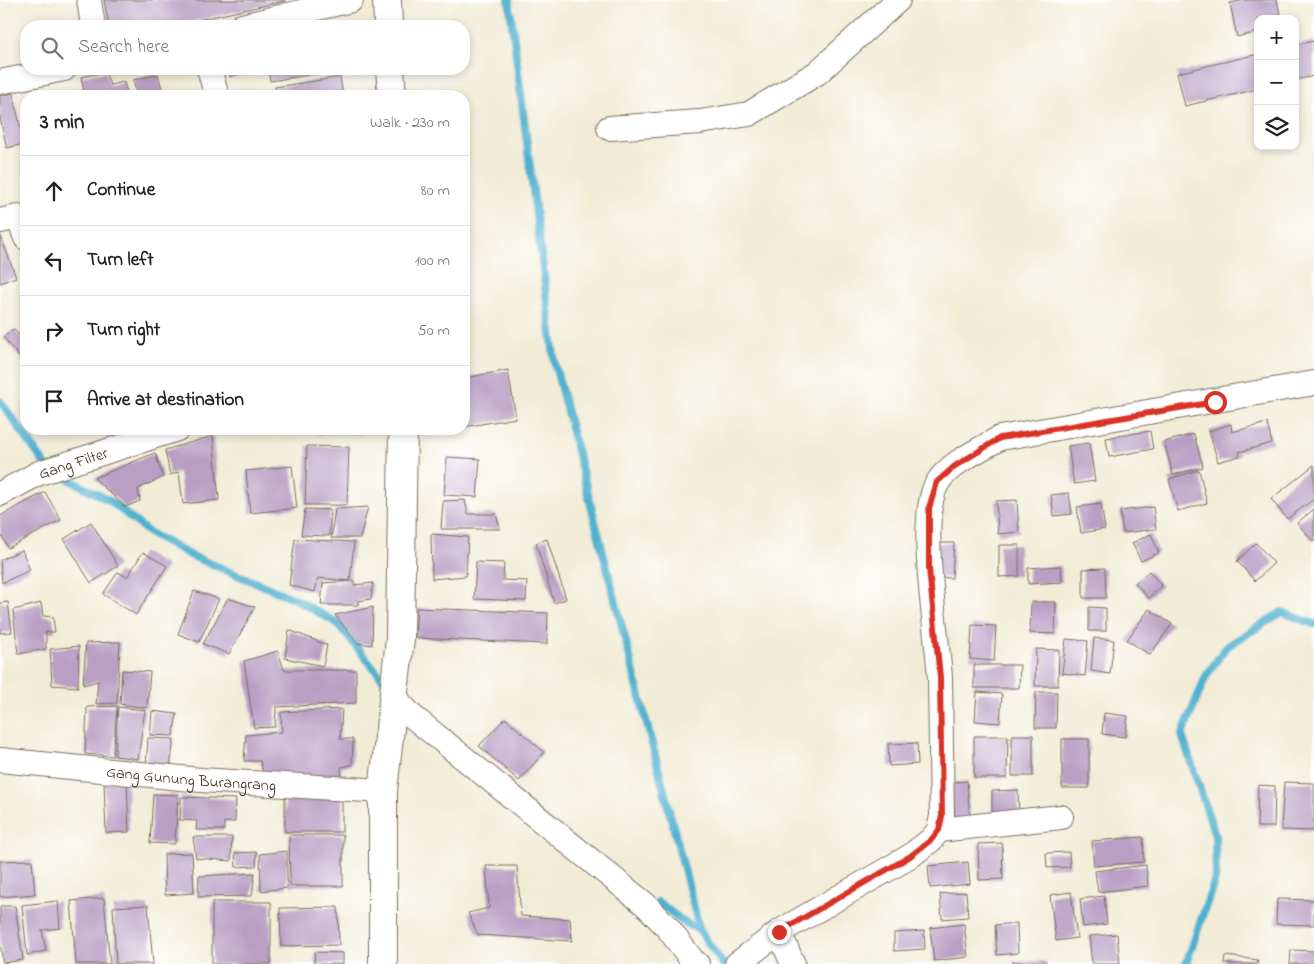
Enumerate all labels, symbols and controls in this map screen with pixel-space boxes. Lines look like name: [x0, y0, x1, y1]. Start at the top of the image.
map controls: [1254, 15, 1299, 150]
button: +: [1254, 15, 1299, 60]
search box: [20, 20, 470, 75]
icon: search: [38, 34, 66, 62]
text: Search here: [78, 34, 169, 61]
button: −: [1254, 60, 1299, 105]
button: layers: [1254, 105, 1299, 150]
text: 3 min: [40, 108, 84, 138]
text: Walk · 230 m: [370, 111, 450, 135]
icon: ahead: [40, 177, 68, 205]
text: Continue: [87, 177, 155, 204]
text: 80 m: [421, 179, 450, 203]
icon: left: [40, 247, 68, 275]
text: Turn left: [87, 247, 154, 274]
text: 100 m: [415, 249, 450, 273]
icon: right: [40, 317, 68, 345]
text: Turn right: [87, 317, 160, 344]
text: 50 m: [418, 319, 450, 343]
icon: arrive: [40, 387, 68, 415]
text: Arrive at destination: [87, 387, 244, 414]
route start: [1204, 391, 1227, 414]
street label: Gang Filter: [36, 442, 111, 486]
street label: Gang Gunung Burangrang: [105, 761, 277, 799]
route end: [768, 921, 791, 944]

